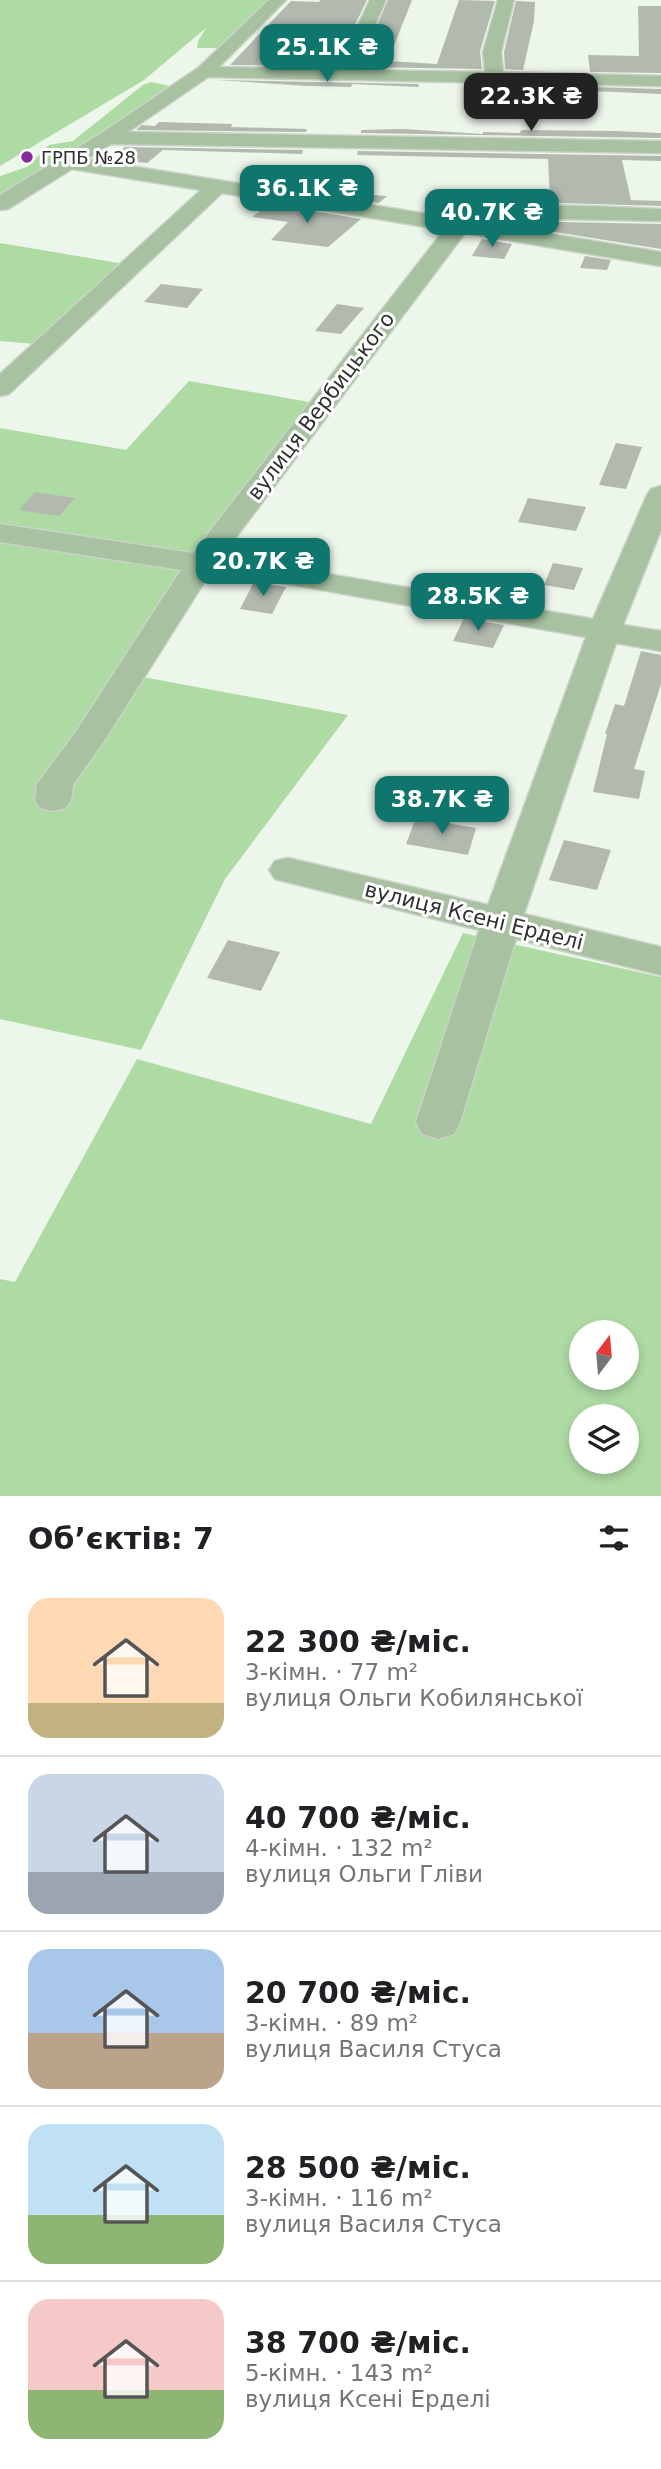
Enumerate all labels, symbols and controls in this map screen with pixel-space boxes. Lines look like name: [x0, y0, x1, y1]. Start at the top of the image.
pin: 25.1K ₴: [262, 24, 392, 84]
text: 25.1K ₴: [276, 34, 378, 60]
pin: 22.3K ₴: [466, 74, 596, 133]
text: 22.3K ₴: [480, 83, 582, 109]
place label: ГРПБ №28: [41, 147, 136, 168]
marker: ГРПБ №28: [19, 149, 35, 165]
pin: 36.1K ₴: [242, 166, 372, 225]
text: 36.1K ₴: [256, 175, 358, 201]
pin: 40.7K ₴: [427, 190, 557, 249]
text: 40.7K ₴: [441, 199, 543, 225]
street label: вулиця Вербицького: [243, 307, 399, 505]
pin: 20.7K ₴: [198, 538, 328, 598]
text: 20.7K ₴: [212, 548, 314, 574]
pin: 28.5K ₴: [413, 574, 543, 633]
text: 28.5K ₴: [427, 583, 529, 609]
pin: 38.7K ₴: [377, 776, 507, 836]
text: 38.7K ₴: [391, 786, 493, 812]
street label: вулиця Ксені Ерделі: [362, 877, 586, 955]
north arrow: [569, 1320, 639, 1390]
map controls: [569, 1320, 639, 1474]
button: layers: [569, 1404, 639, 1474]
icon: filters: [595, 1519, 633, 1557]
text: Об’єктів: 7: [28, 1521, 214, 1556]
text: 22 300 ₴/міс.: [245, 1624, 471, 1659]
icon: home: [84, 1626, 168, 1710]
text: 3-кімн. · 77 m²: [245, 1659, 418, 1685]
text: вулиця Ольги Кобилянської: [245, 1685, 583, 1711]
text: 40 700 ₴/міс.: [245, 1800, 471, 1835]
icon: home: [84, 1802, 168, 1886]
text: 4-кімн. · 132 m²: [245, 1835, 433, 1861]
text: вулиця Ольги Гліви: [245, 1861, 483, 1887]
text: 20 700 ₴/міс.: [245, 1975, 471, 2010]
icon: home: [84, 1977, 168, 2061]
text: 3-кімн. · 89 m²: [245, 2010, 418, 2036]
text: вулиця Василя Стуса: [245, 2036, 502, 2062]
text: 28 500 ₴/міс.: [245, 2150, 471, 2185]
icon: home: [84, 2152, 168, 2236]
text: 3-кімн. · 116 m²: [245, 2185, 433, 2211]
text: вулиця Василя Стуса: [245, 2211, 502, 2237]
text: 38 700 ₴/міс.: [245, 2325, 471, 2360]
icon: home: [84, 2327, 168, 2411]
text: 5-кімн. · 143 m²: [245, 2360, 433, 2386]
text: вулиця Ксені Ерделі: [245, 2386, 491, 2412]

